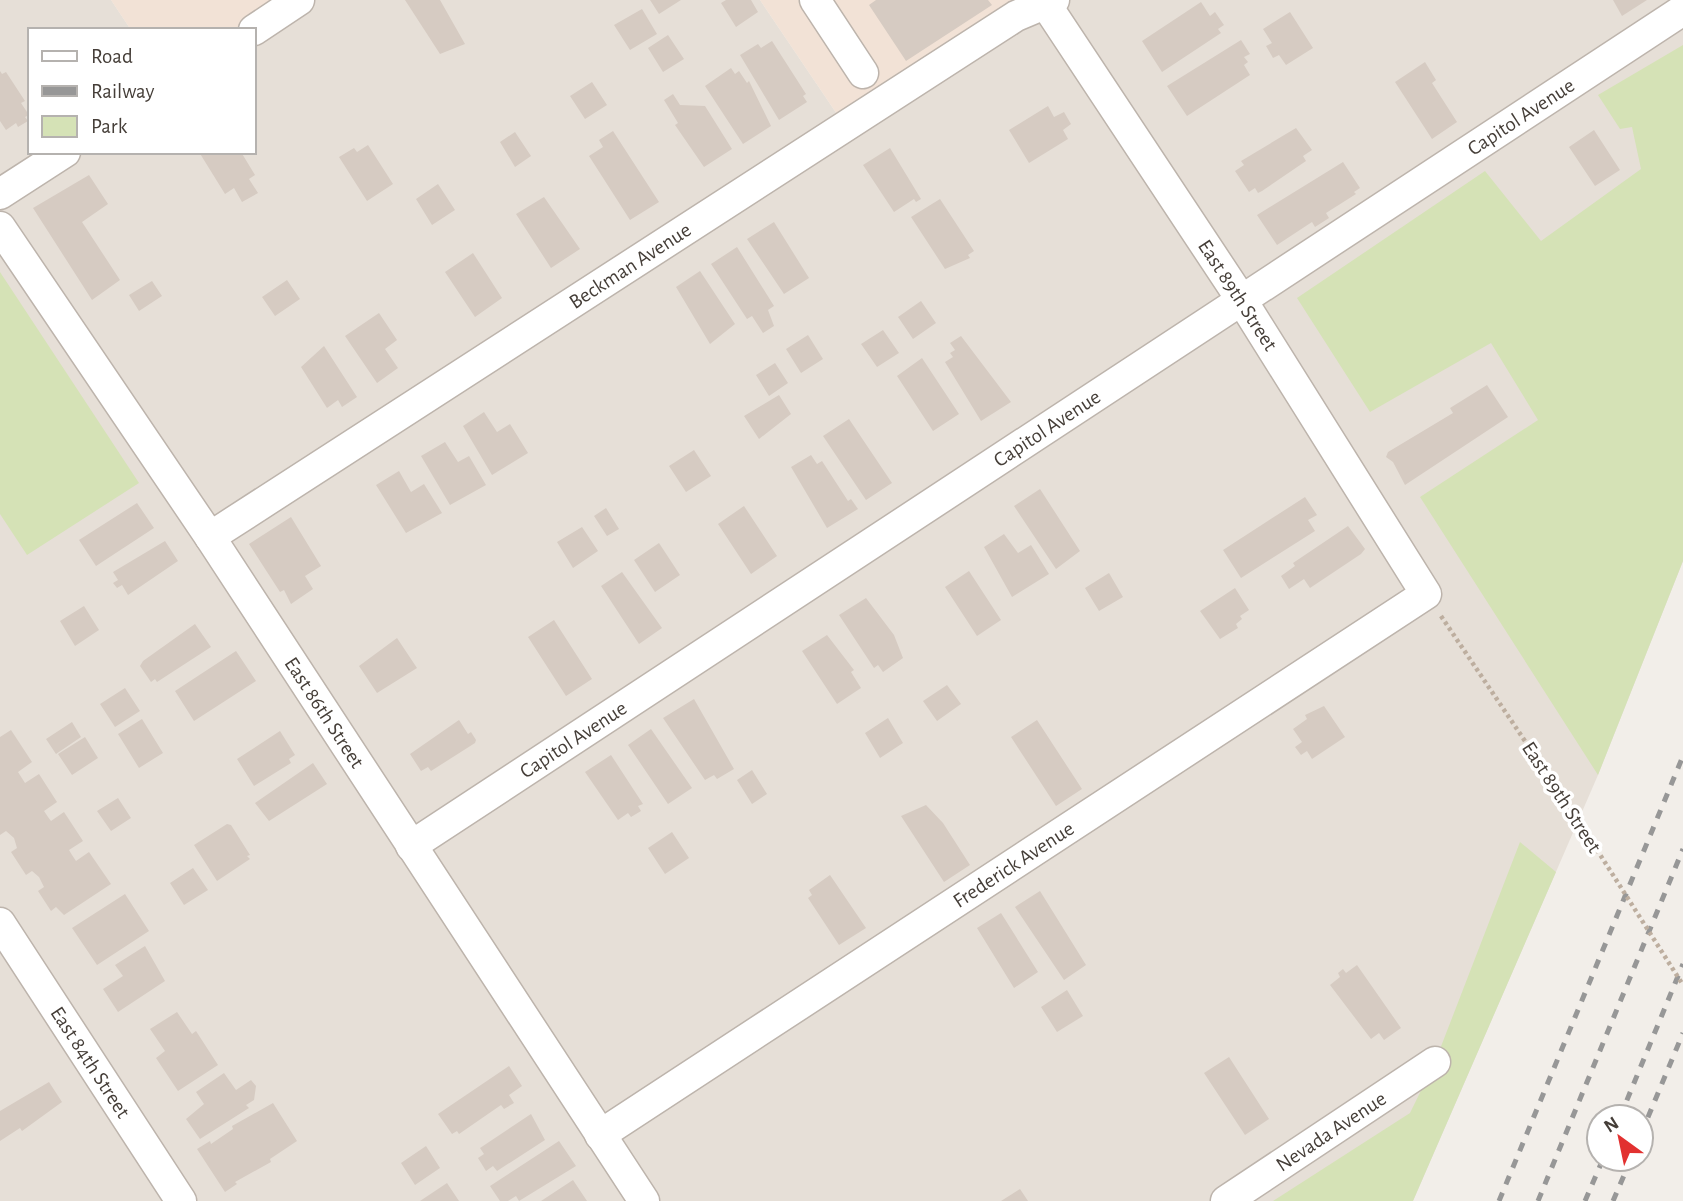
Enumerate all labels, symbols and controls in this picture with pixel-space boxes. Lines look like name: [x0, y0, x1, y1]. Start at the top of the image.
legend: [28, 28, 256, 154]
text: Road: [91, 46, 133, 67]
street label: Capitol Avenue: [1464, 74, 1578, 160]
text: Railway: [91, 81, 154, 102]
text: Park: [91, 116, 128, 137]
street label: Beckman Avenue: [566, 219, 695, 313]
street label: East 89th Street: [1194, 236, 1281, 355]
street label: Capitol Avenue: [990, 386, 1104, 471]
street label: East 86th Street: [280, 653, 368, 772]
street label: Capitol Avenue: [516, 697, 631, 782]
street label: East 89th Street: [1518, 738, 1605, 857]
street label: Frederick Avenue: [949, 818, 1078, 912]
street label: East 84th Street: [46, 1003, 134, 1122]
street label: Nevada Avenue: [1272, 1088, 1390, 1176]
north arrow: [1585, 1103, 1655, 1173]
text: N: [1601, 1113, 1622, 1137]

